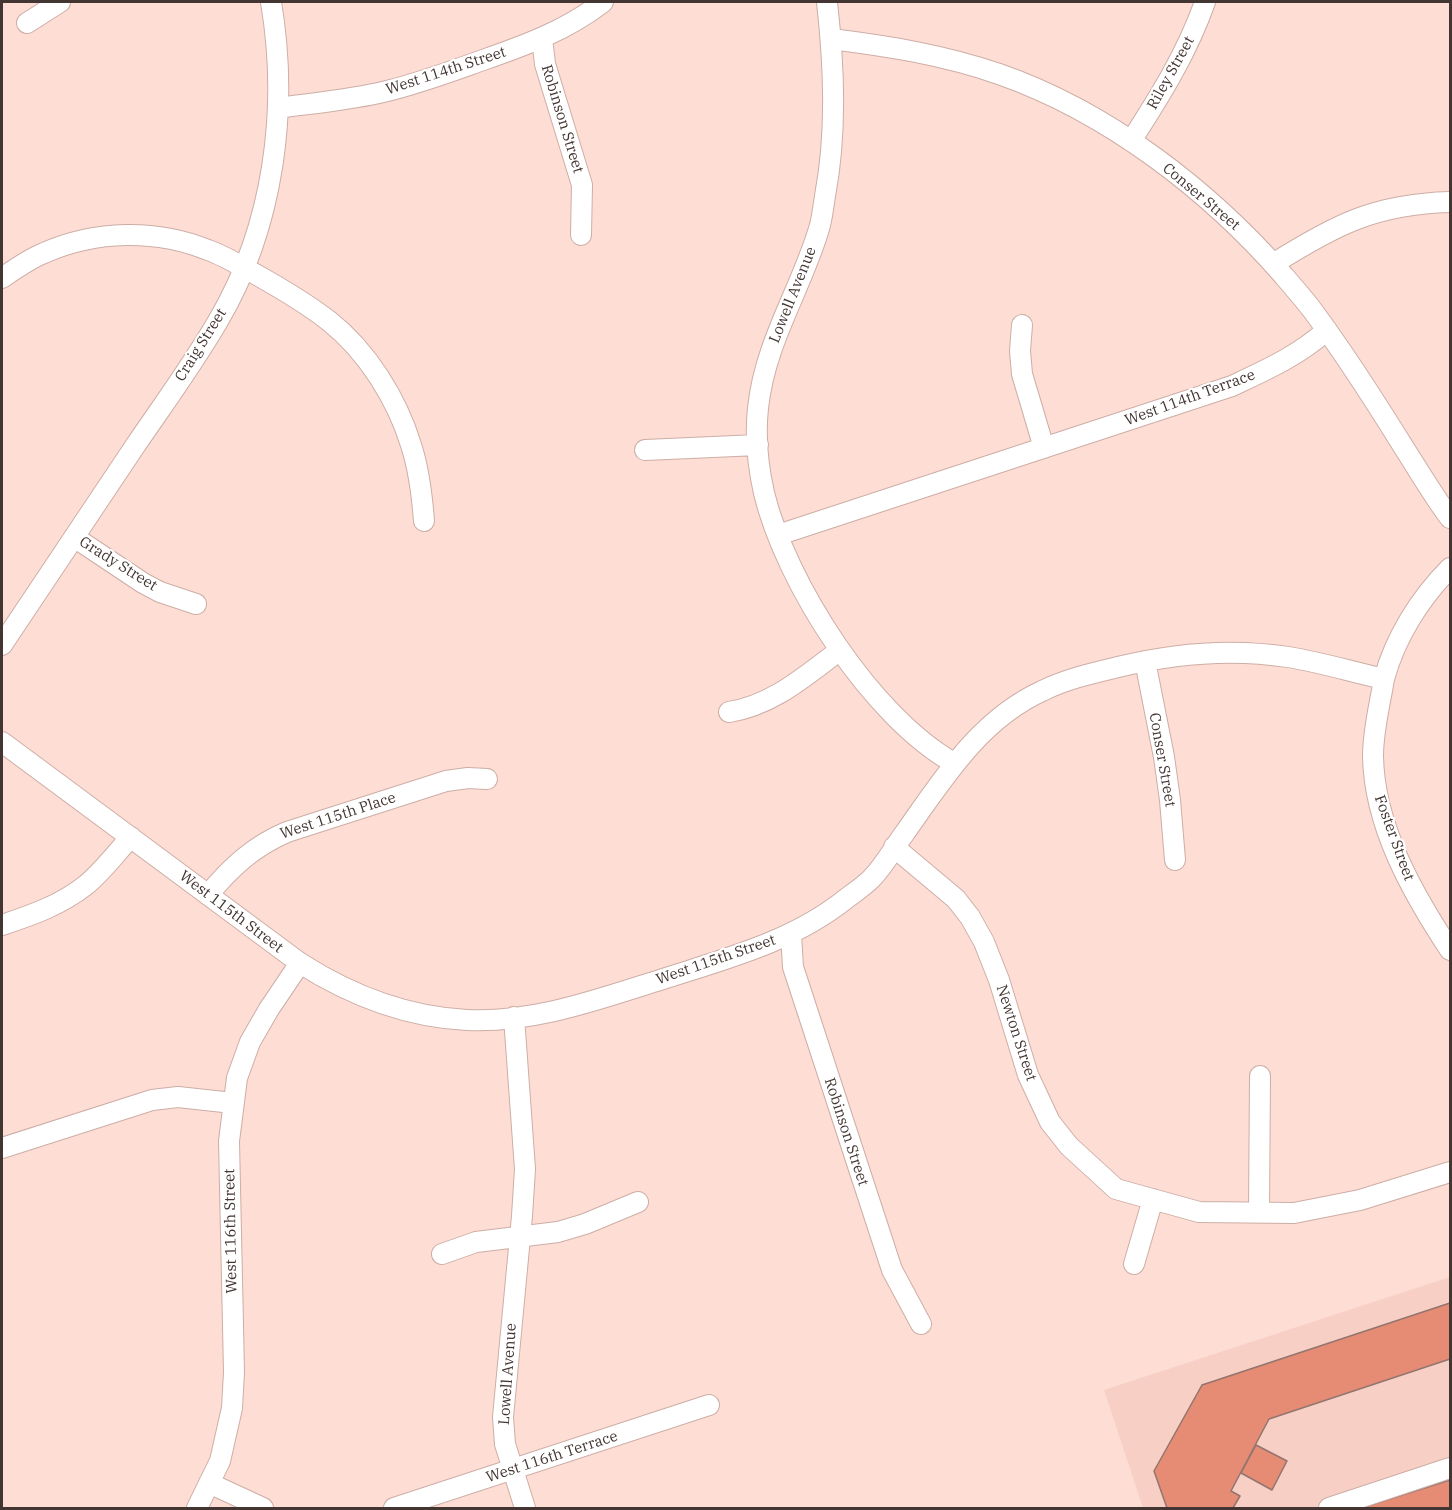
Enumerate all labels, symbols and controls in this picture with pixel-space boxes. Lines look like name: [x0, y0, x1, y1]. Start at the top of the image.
street label: Riley Street: [1144, 33, 1198, 113]
street label: West 114th Street: [384, 43, 508, 99]
street label: Robinson Street: [537, 63, 587, 175]
street label: Conser Street: [1159, 159, 1243, 235]
street label: Lowell Avenue: [766, 244, 820, 346]
street label: Craig Street: [171, 305, 231, 385]
street label: West 114th Terrace: [1122, 366, 1258, 430]
street label: Grady Street: [76, 533, 160, 595]
street label: Conser Street: [1145, 712, 1179, 808]
street label: West 115th Place: [278, 789, 398, 843]
street label: Foster Street: [1370, 793, 1418, 883]
street label: West 115th Street: [176, 867, 286, 957]
street label: West 115th Street: [654, 931, 778, 989]
street label: Newton Street: [992, 983, 1040, 1083]
street label: Robinson Street: [820, 1076, 872, 1188]
street label: West 116th Street: [221, 1168, 241, 1294]
street label: Lowell Avenue: [495, 1322, 521, 1426]
street label: West 116th Terrace: [484, 1427, 620, 1487]

